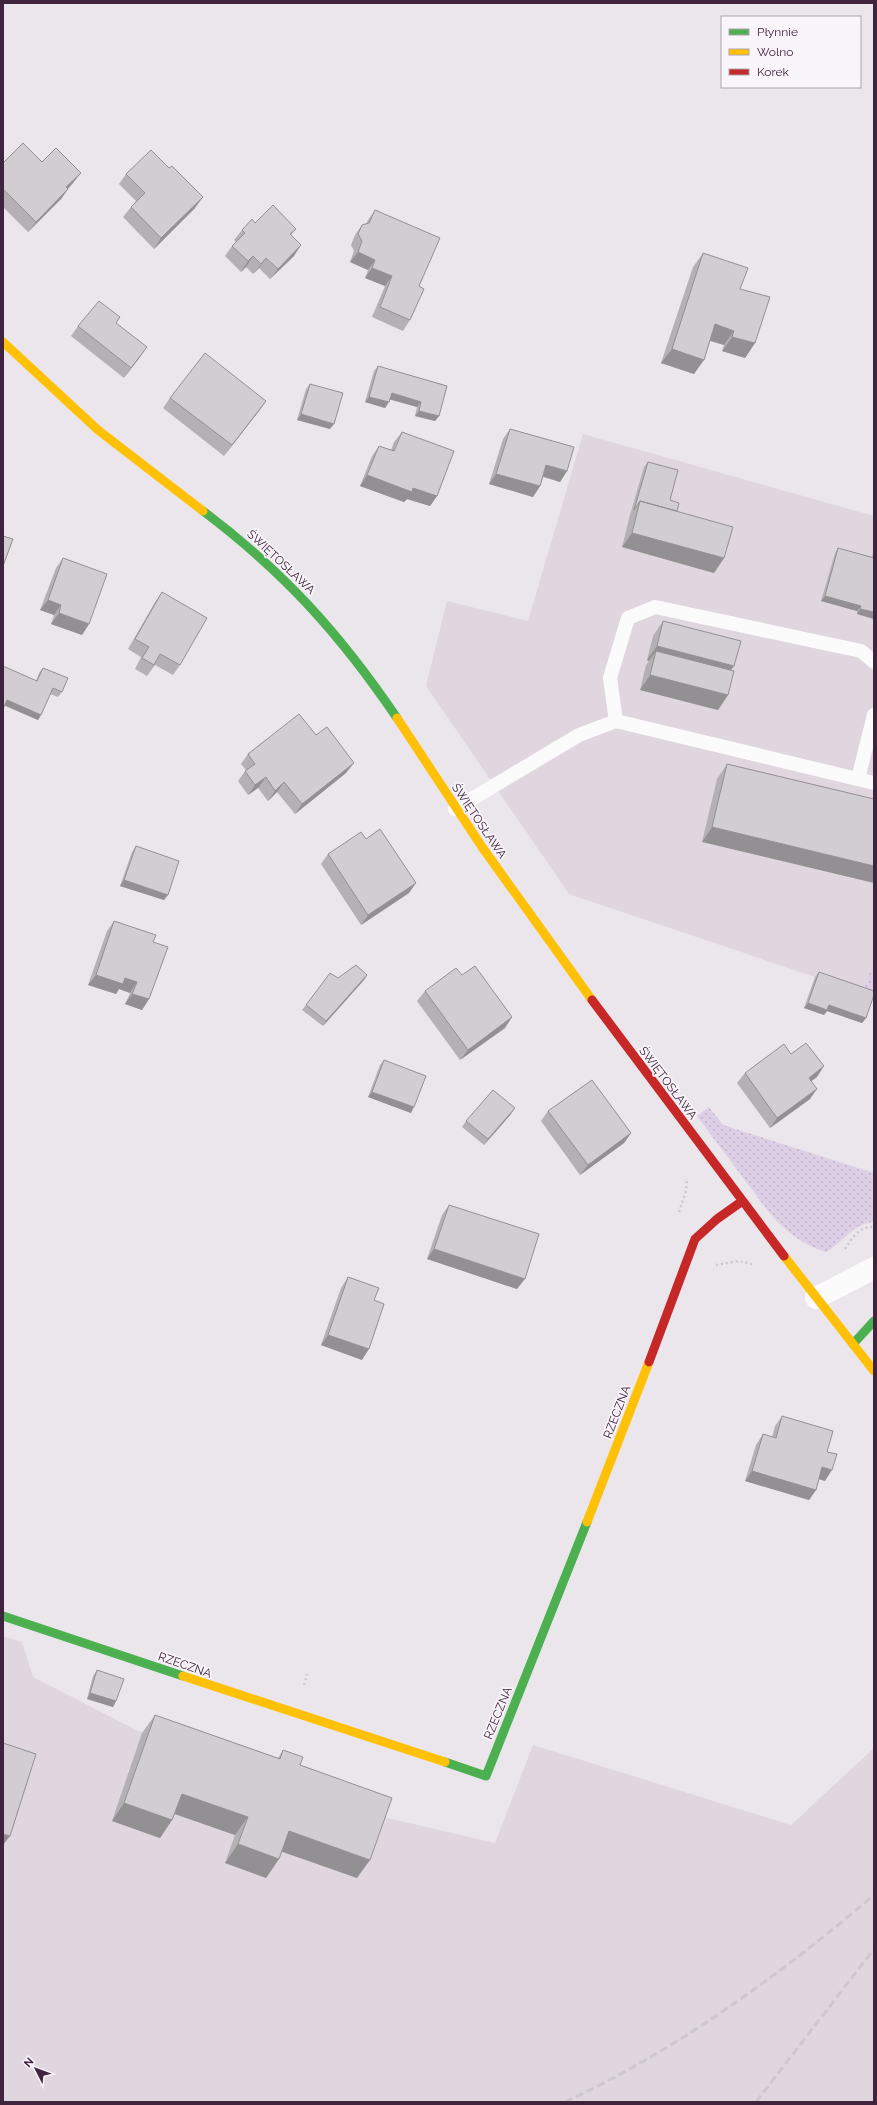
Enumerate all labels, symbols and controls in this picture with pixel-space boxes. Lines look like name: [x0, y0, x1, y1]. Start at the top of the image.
legend: [721, 16, 861, 88]
text: Płynnie: [757, 25, 798, 39]
text: Wolno: [757, 45, 793, 59]
text: Korek: [757, 65, 790, 79]
street label: ŚWIĘTOSŁAWA: [244, 527, 318, 597]
street label: ŚWIĘTOSŁAWA: [449, 781, 509, 861]
street label: ŚWIĘTOSŁAWA: [636, 1044, 700, 1122]
street label: RZECZNA: [600, 1383, 634, 1441]
street label: RZECZNA: [156, 1649, 214, 1681]
street label: RZECZNA: [481, 1685, 515, 1741]
north arrow: [16, 2049, 56, 2089]
text: N: [21, 2055, 37, 2070]

